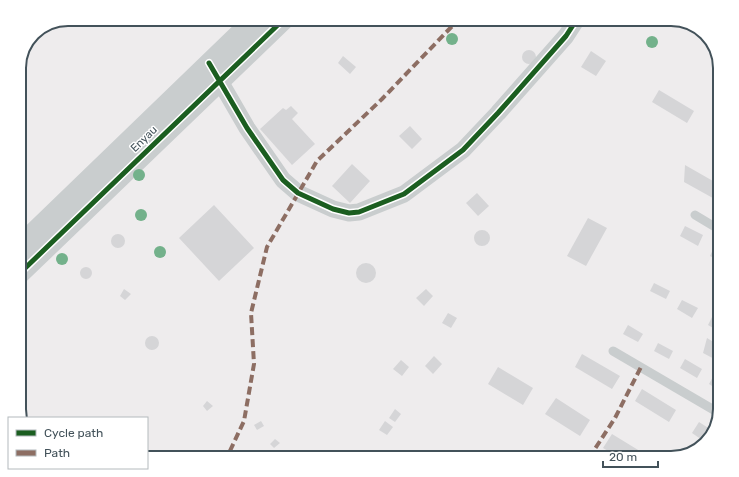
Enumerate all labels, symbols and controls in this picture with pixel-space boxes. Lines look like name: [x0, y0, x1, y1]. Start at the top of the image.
street label: Enyau: [128, 123, 160, 155]
legend: [8, 417, 148, 469]
text: Cycle path: [44, 426, 103, 440]
scale bar: [603, 443, 658, 469]
text: Path: [44, 446, 70, 460]
text: 20 m: [609, 450, 637, 464]

